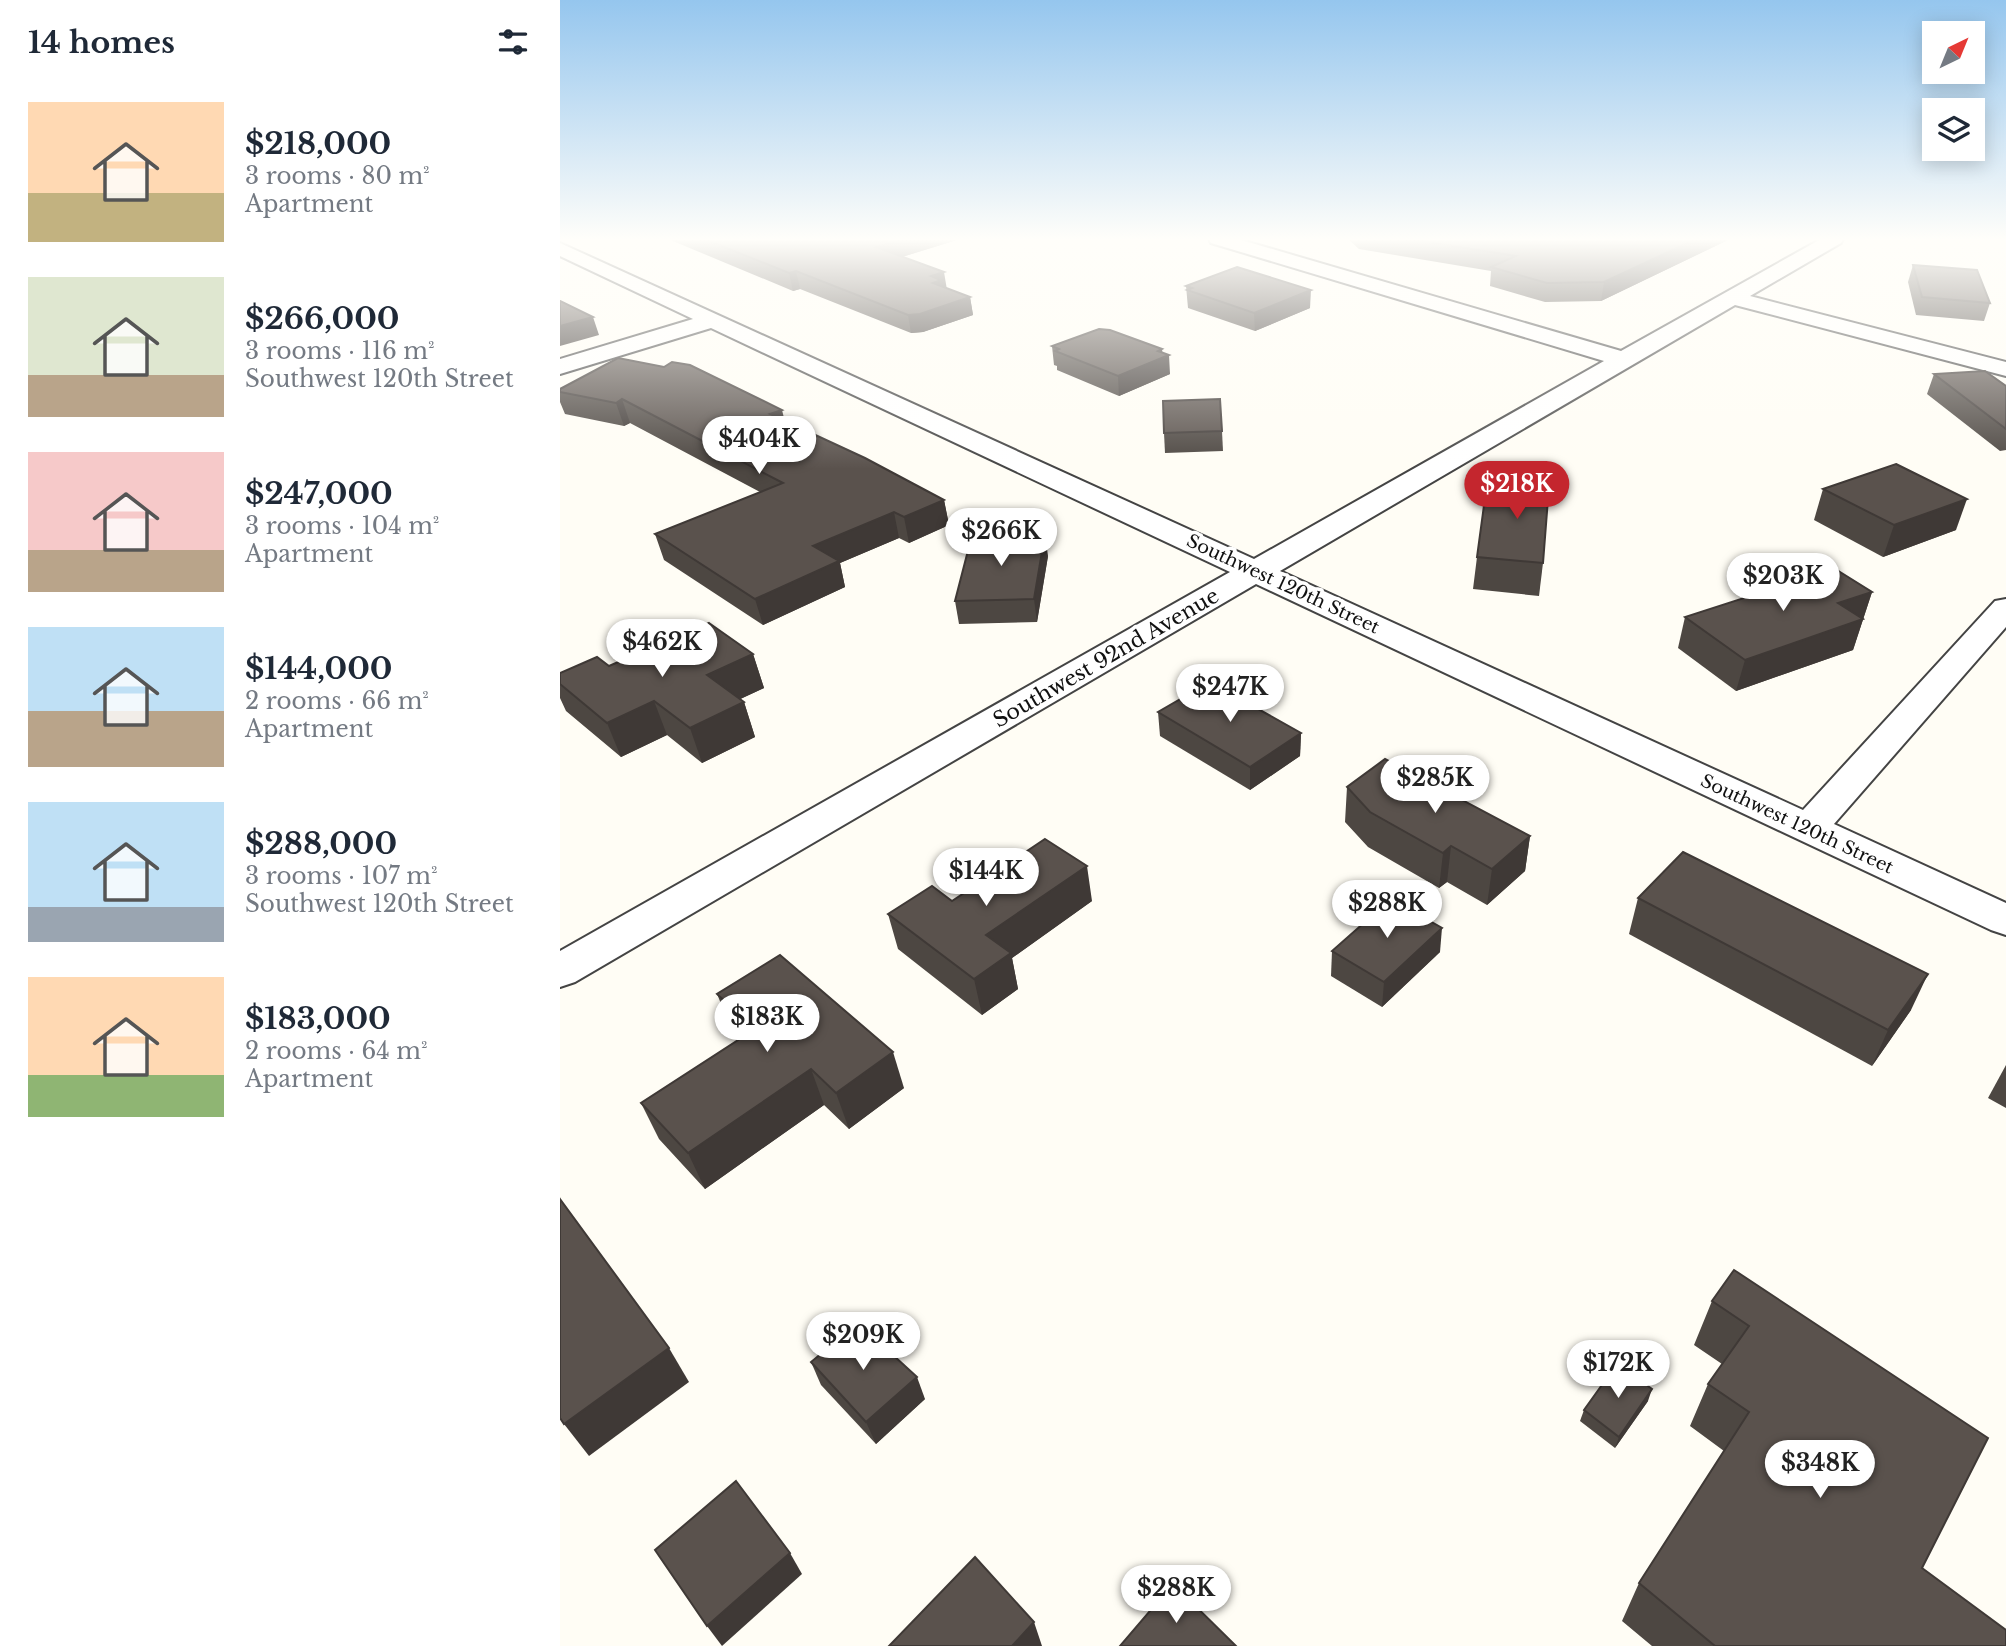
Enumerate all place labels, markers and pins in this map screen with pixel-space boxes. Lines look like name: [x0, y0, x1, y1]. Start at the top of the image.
pin: $404K: [710, 416, 808, 476]
pin: $218K: [1468, 462, 1566, 521]
pin: $266K: [952, 508, 1050, 568]
pin: $203K: [1734, 554, 1832, 613]
pin: $462K: [613, 620, 711, 679]
pin: $247K: [1181, 664, 1279, 724]
pin: $285K: [1386, 756, 1484, 815]
pin: $144K: [937, 848, 1035, 908]
pin: $288K: [1338, 880, 1436, 940]
pin: $183K: [718, 995, 816, 1054]
pin: $209K: [814, 1312, 912, 1372]
pin: $172K: [1569, 1340, 1667, 1400]
pin: $348K: [1771, 1440, 1869, 1500]
pin: $288K: [1127, 1566, 1225, 1625]

